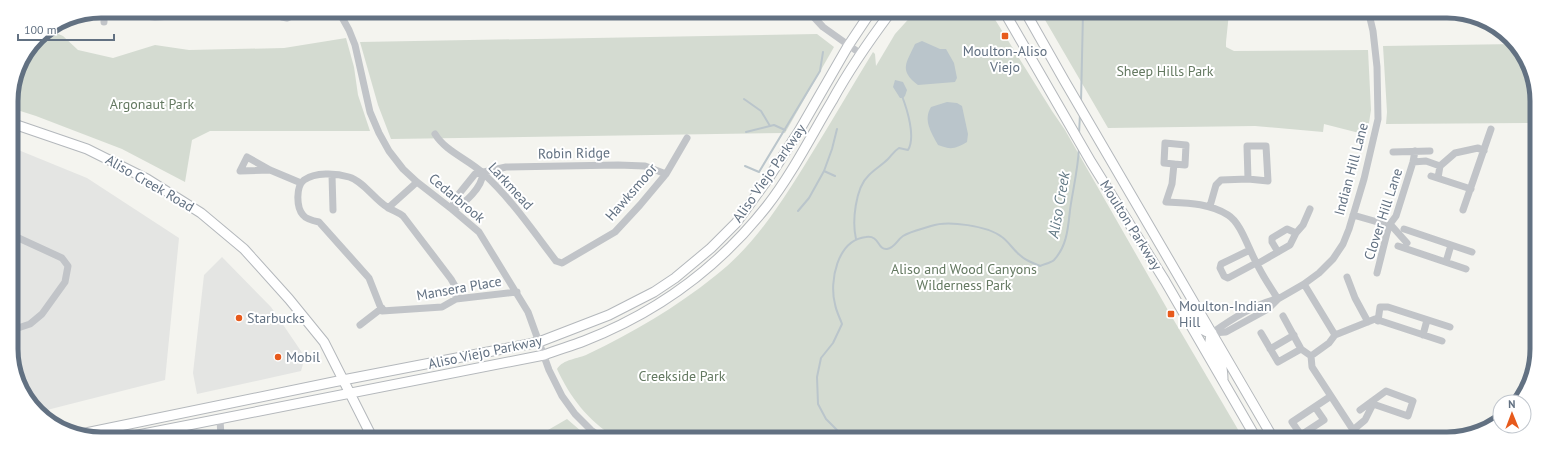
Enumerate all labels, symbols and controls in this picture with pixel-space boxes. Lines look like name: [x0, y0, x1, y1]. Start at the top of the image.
scale bar: [18, 16, 114, 42]
text: 100 m: [24, 22, 57, 37]
marker: Moulton-Aliso Viejo: [1000, 31, 1010, 41]
place label: Moulton-Aliso Viejo: [963, 42, 1047, 76]
park label: Sheep Hills Park: [1116, 62, 1214, 80]
park label: Argonaut Park: [110, 95, 194, 113]
street label: Aliso Viejo Parkway: [728, 120, 810, 226]
street label: Indian Hill Lane: [1330, 121, 1372, 217]
street label: Robin Ridge: [538, 143, 610, 163]
street label: Aliso Creek Road: [102, 150, 198, 216]
street label: Larkmead: [485, 159, 537, 213]
street label: Hawksmoor: [601, 159, 661, 224]
street label: Clover Hill Lane: [1360, 166, 1406, 262]
street label: Cedarbrook: [425, 169, 489, 227]
water label: Aliso Creek: [1043, 169, 1074, 241]
street label: Moulton Parkway: [1096, 176, 1166, 274]
park label: Aliso and Wood Canyons Wilderness Park: [891, 260, 1037, 294]
street label: Mansera Place: [415, 272, 503, 304]
place label: Moulton-Indian Hill: [1179, 297, 1272, 331]
place label: Starbucks: [247, 309, 305, 327]
marker: Moulton-Indian Hill: [1166, 309, 1176, 319]
marker: Starbucks: [234, 313, 244, 323]
street label: Aliso Viejo Parkway: [426, 331, 544, 373]
place label: Mobil: [286, 348, 320, 366]
marker: Mobil: [273, 352, 283, 362]
park label: Creekside Park: [638, 367, 726, 385]
north arrow: [1492, 394, 1532, 434]
text: N: [1508, 397, 1516, 411]

